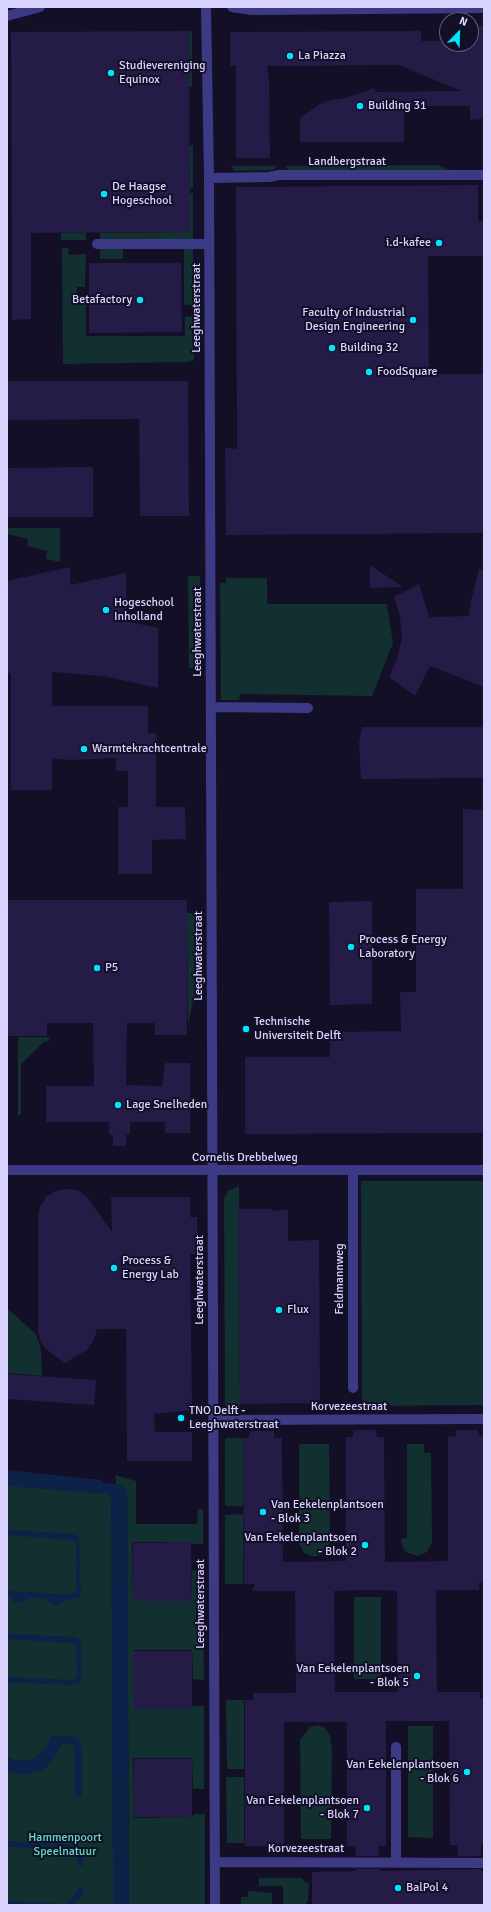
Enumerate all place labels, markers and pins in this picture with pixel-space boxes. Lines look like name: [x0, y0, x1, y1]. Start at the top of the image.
place label: La Piazza: [298, 49, 346, 63]
marker: La Piazza: [285, 51, 295, 61]
place label: Studievereniging Equinox: [119, 59, 206, 87]
marker: Studievereniging Equinox: [106, 68, 116, 78]
place label: Building 31: [368, 99, 427, 113]
marker: Building 31: [355, 101, 365, 111]
place label: De Haagse Hogeschool: [112, 180, 172, 208]
marker: De Haagse Hogeschool: [99, 189, 109, 199]
place label: i.d-kafee: [386, 236, 431, 250]
marker: i.d-kafee: [434, 238, 444, 248]
place label: Betafactory: [72, 293, 132, 307]
marker: Betafactory: [135, 295, 145, 305]
place label: Faculty of Industrial Design Engineering: [302, 306, 405, 334]
marker: Faculty of Industrial Design Engineering: [408, 315, 418, 325]
place label: Building 32: [340, 341, 399, 355]
marker: Building 32: [327, 343, 337, 353]
place label: FoodSquare: [377, 365, 438, 379]
marker: FoodSquare: [364, 367, 374, 377]
place label: Hogeschool Inholland: [114, 596, 174, 624]
marker: Hogeschool Inholland: [101, 605, 111, 615]
place label: Warmtekrachtcentrale: [92, 742, 207, 756]
marker: Warmtekrachtcentrale: [79, 744, 89, 754]
place label: Process & Energy Laboratory: [359, 933, 446, 961]
marker: Process & Energy Laboratory: [346, 942, 356, 952]
place label: P5: [105, 961, 118, 975]
marker: P5: [92, 963, 102, 973]
place label: Technische Universiteit Delft: [254, 1015, 341, 1043]
marker: Technische Universiteit Delft: [241, 1024, 251, 1034]
place label: Lage Snelheden: [126, 1098, 207, 1112]
marker: Lage Snelheden: [113, 1100, 123, 1110]
place label: Process & Energy Lab: [122, 1254, 179, 1282]
marker: Process & Energy Lab: [109, 1263, 119, 1273]
place label: Flux: [287, 1303, 309, 1317]
marker: Flux: [274, 1305, 284, 1315]
place label: TNO Delft - Leeghwaterstraat: [189, 1404, 279, 1432]
marker: TNO Delft - Leeghwaterstraat: [176, 1413, 186, 1423]
place label: Van Eekelenplantsoen - Blok 3: [271, 1498, 384, 1526]
marker: Van Eekelenplantsoen - Blok 3: [258, 1507, 268, 1517]
place label: Van Eekelenplantsoen - Blok 2: [244, 1531, 357, 1559]
marker: Van Eekelenplantsoen - Blok 2: [360, 1540, 370, 1550]
place label: Van Eekelenplantsoen - Blok 5: [296, 1662, 409, 1690]
marker: Van Eekelenplantsoen - Blok 5: [412, 1671, 422, 1681]
place label: Van Eekelenplantsoen - Blok 6: [346, 1758, 459, 1786]
marker: Van Eekelenplantsoen - Blok 6: [462, 1767, 472, 1777]
place label: Van Eekelenplantsoen - Blok 7: [246, 1794, 359, 1822]
marker: Van Eekelenplantsoen - Blok 7: [362, 1803, 372, 1813]
place label: BalPol 4: [406, 1881, 448, 1895]
marker: BalPol 4: [393, 1883, 403, 1893]

